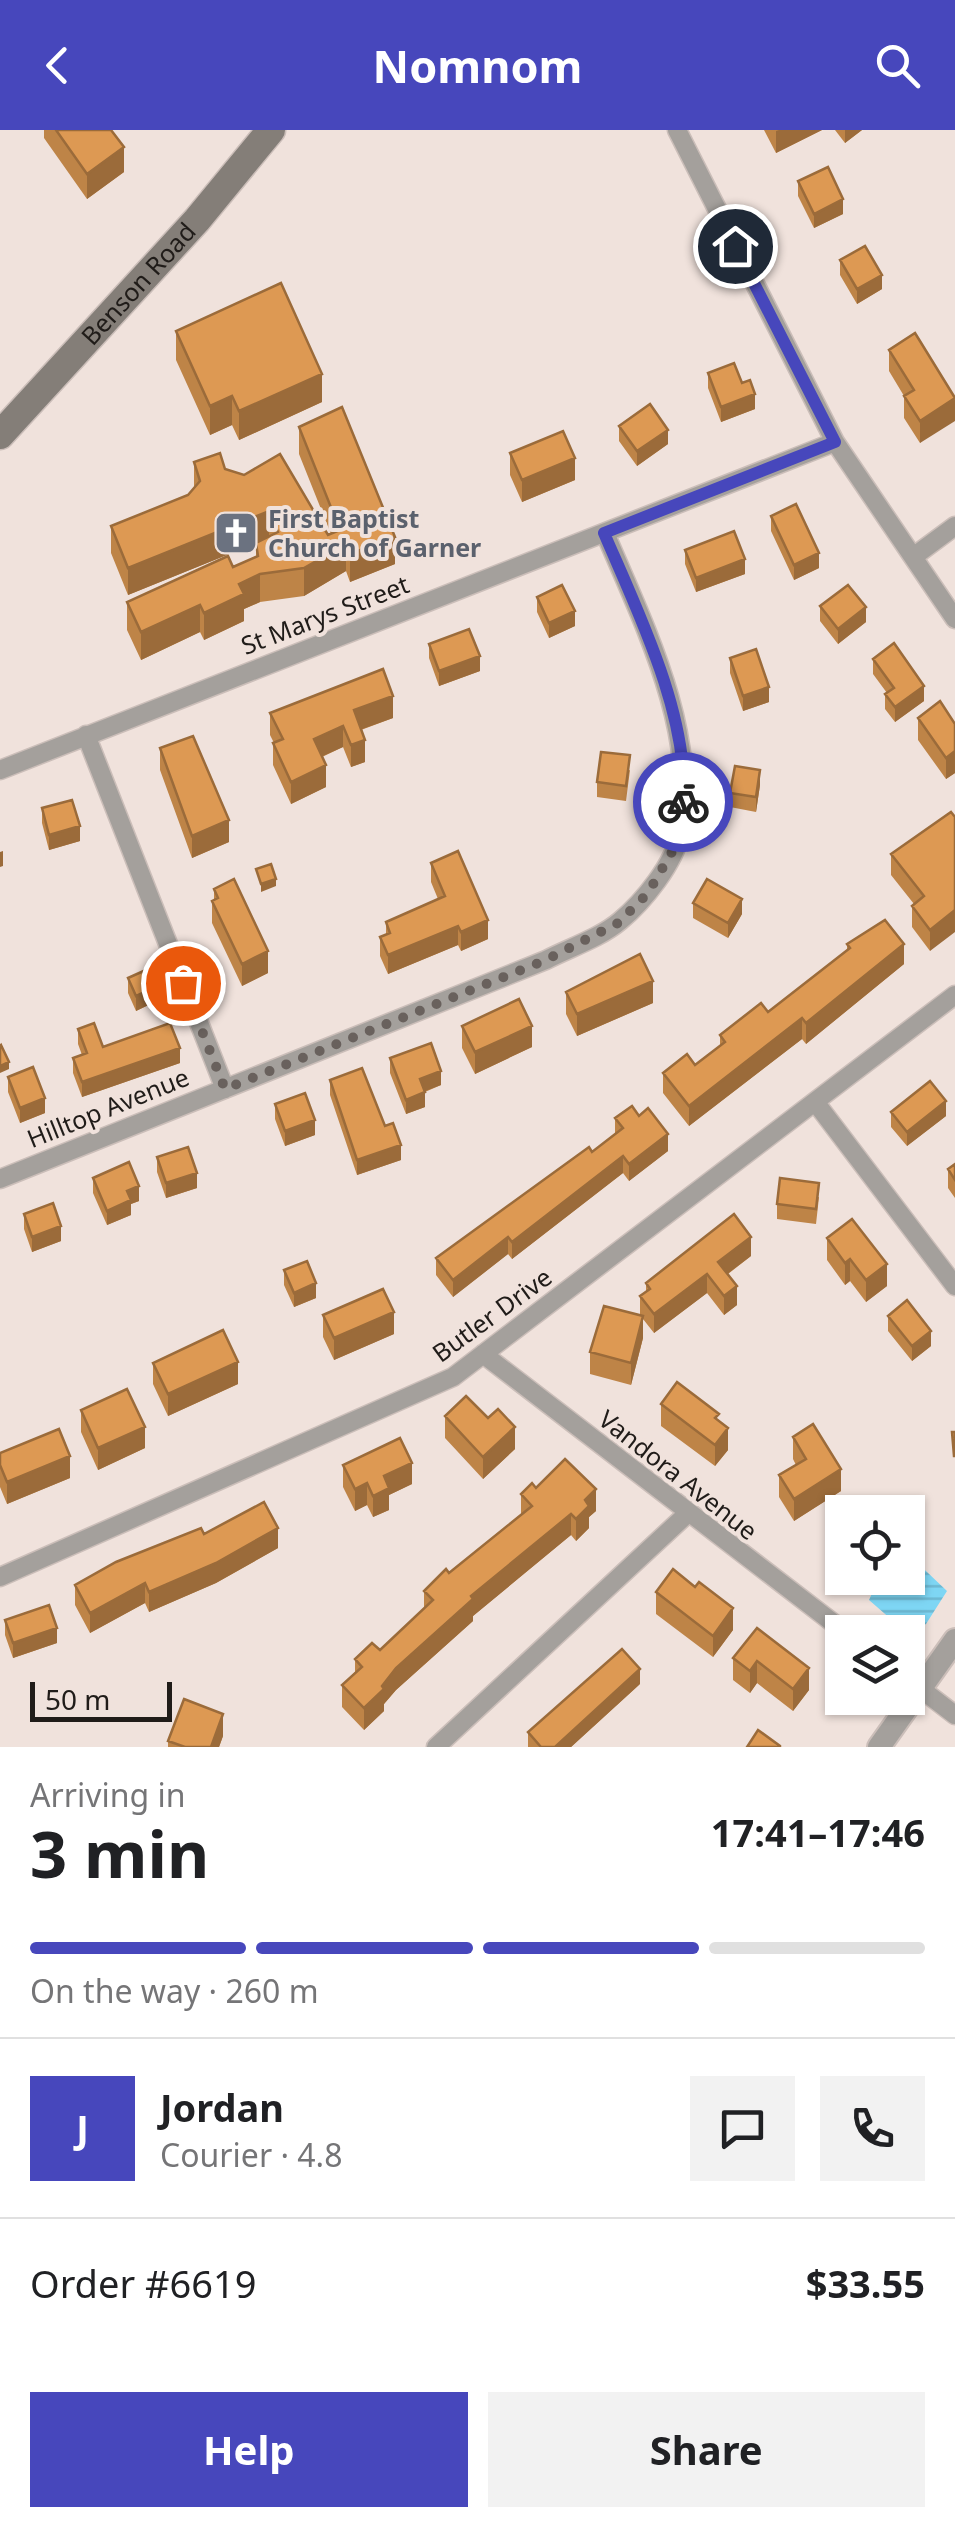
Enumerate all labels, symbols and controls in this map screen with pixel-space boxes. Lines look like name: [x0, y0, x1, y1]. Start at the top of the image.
text: Nomnom: [373, 35, 582, 96]
icon: back: [30, 38, 85, 93]
icon: search: [870, 38, 925, 93]
pin: [693, 204, 778, 289]
street label: Benson Road: [73, 215, 203, 352]
icon: home: [708, 219, 763, 274]
place label: First Baptist Church of Garner: [268, 501, 481, 564]
church icon: First Baptist Church of Garner: [213, 510, 259, 556]
street label: St Marys Street: [236, 566, 414, 662]
courier: [633, 752, 733, 852]
icon: bike: [656, 775, 711, 830]
pin: [141, 941, 226, 1026]
icon: bag: [156, 956, 211, 1011]
street label: Hilltop Avenue: [22, 1059, 194, 1155]
street label: Butler Drive: [425, 1259, 558, 1369]
street label: Vandora Avenue: [592, 1402, 765, 1547]
map controls: [825, 1495, 925, 1715]
button: locate: [825, 1495, 925, 1595]
button: layers: [825, 1615, 925, 1715]
scale bar: [30, 1677, 172, 1722]
text: 50 m: [45, 1680, 111, 1718]
text: Arriving in: [30, 1773, 185, 1816]
text: 17:41–17:46: [711, 1806, 925, 1858]
text: 3 min: [30, 1809, 209, 1897]
text: On the way · 260 m: [30, 1969, 319, 2012]
button: chat: [690, 2076, 795, 2181]
button: phone: [820, 2076, 925, 2181]
text: Jordan: [160, 2081, 284, 2133]
text: J: [76, 2102, 89, 2154]
text: Courier · 4.8: [160, 2133, 343, 2176]
text: Order #6619: [30, 2257, 256, 2309]
text: $33.55: [806, 2257, 925, 2309]
button: Help: [30, 2392, 468, 2507]
button: Share: [488, 2392, 925, 2507]

